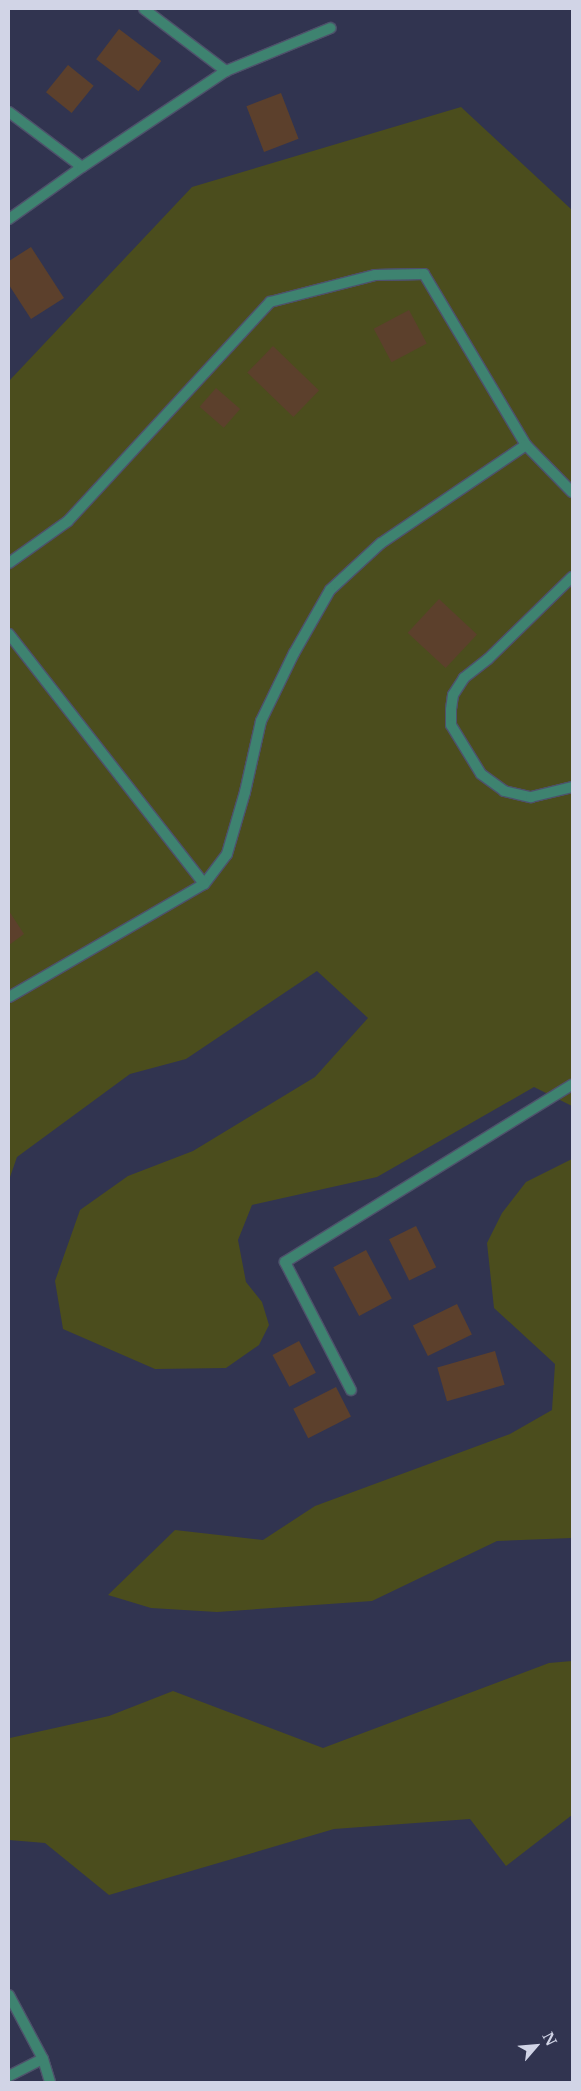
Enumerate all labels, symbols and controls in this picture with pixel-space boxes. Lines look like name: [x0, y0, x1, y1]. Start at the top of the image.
north arrow: [511, 2021, 561, 2071]
text: N: [538, 2029, 560, 2049]

